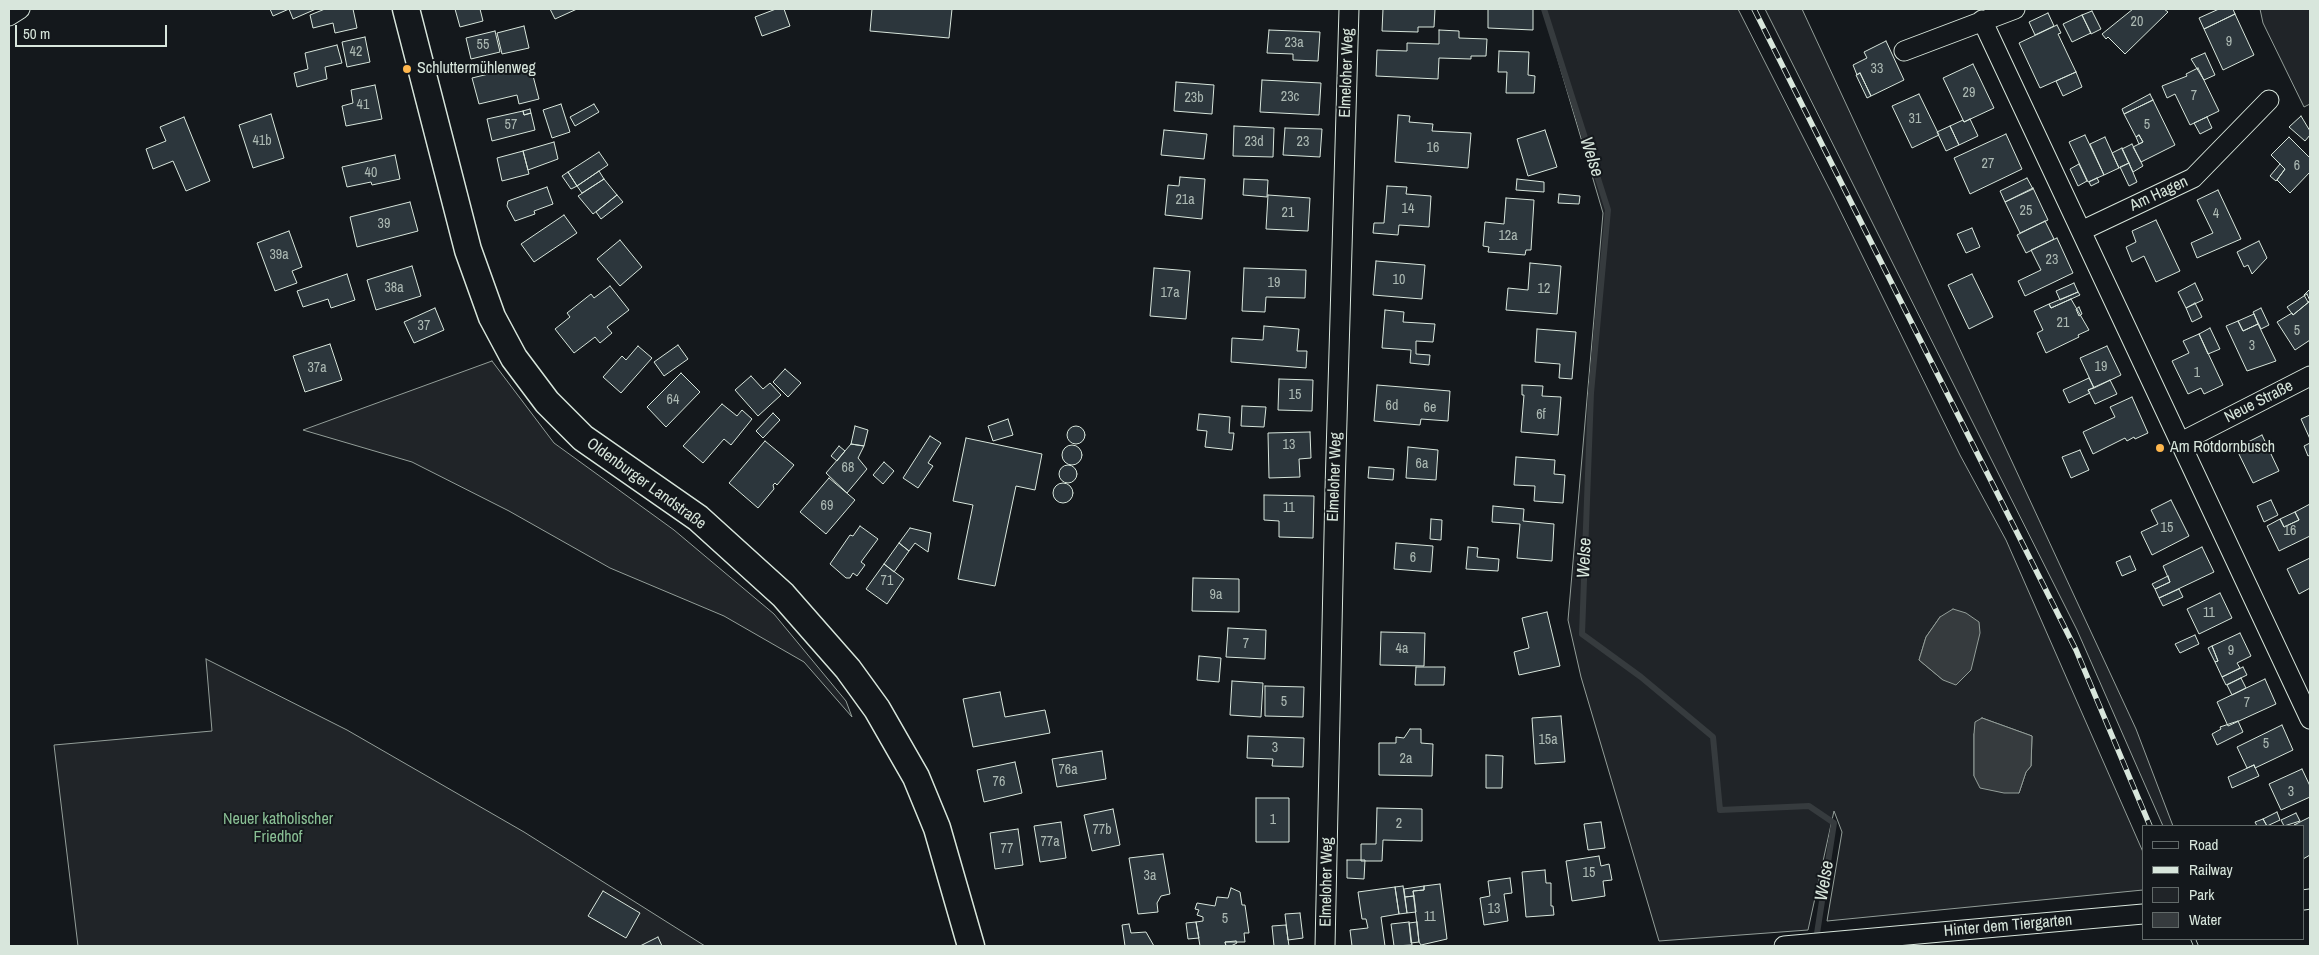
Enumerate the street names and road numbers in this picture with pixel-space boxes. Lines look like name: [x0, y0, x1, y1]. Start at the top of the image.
street label: Elmeloher Weg: [1336, 28, 1358, 118]
street label: Am Hagen: [2127, 172, 2191, 216]
street label: Neue Straße: [2222, 377, 2296, 427]
street label: Elmeloher Weg: [1324, 432, 1346, 522]
street label: Oldenburger Landstraße: [583, 434, 709, 534]
street label: Elmeloher Weg: [1317, 837, 1337, 927]
street label: Hinter dem Tiergarten: [1943, 911, 2073, 941]

